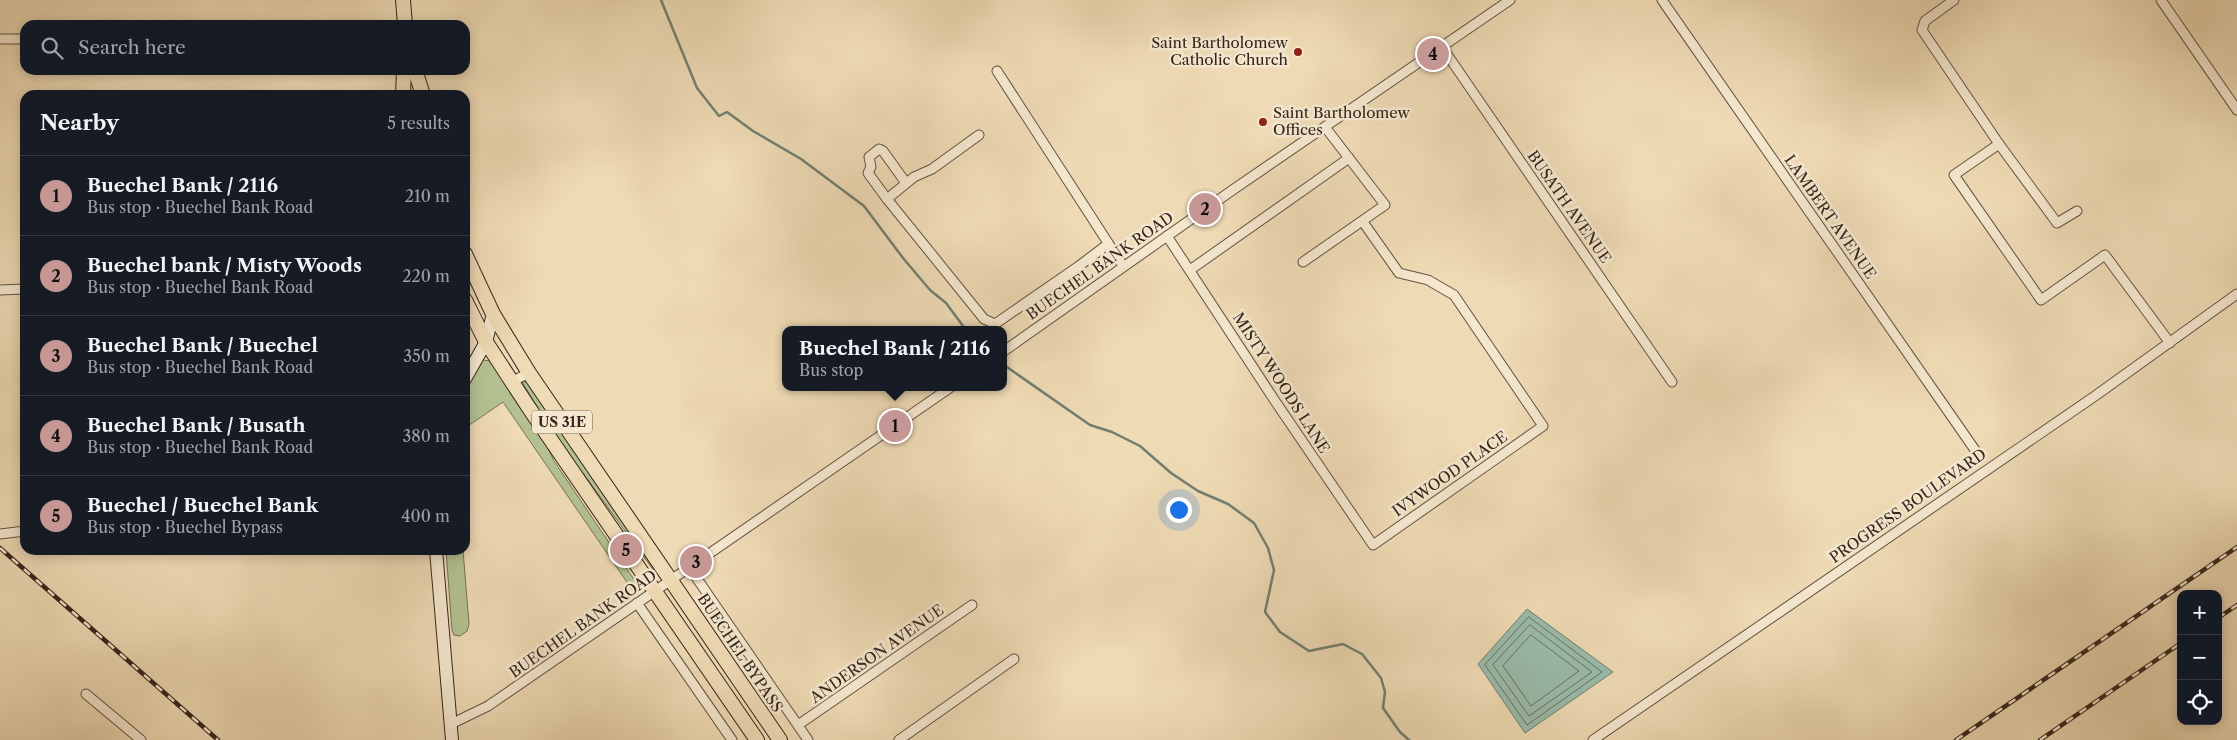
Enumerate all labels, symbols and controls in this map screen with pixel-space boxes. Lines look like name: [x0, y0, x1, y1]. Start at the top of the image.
search box: [20, 20, 470, 75]
place label: Saint Bartholomew Catholic Church: [1151, 33, 1289, 69]
icon: search: [38, 34, 66, 62]
pin: 4: [1417, 35, 1449, 73]
text: Search here: [78, 36, 186, 59]
marker: Saint Bartholomew Catholic Church: [1292, 46, 1304, 58]
place label: Saint Bartholomew Offices: [1273, 103, 1410, 139]
text: Nearby: [40, 110, 119, 135]
text: 5 results: [387, 113, 450, 133]
marker: Saint Bartholomew Offices: [1257, 116, 1269, 128]
street label: BUSATH AVENUE: [1523, 147, 1615, 267]
street label: LAMBERT AVENUE: [1780, 151, 1880, 282]
text: Buechel Bank / 2116: [87, 174, 278, 197]
text: 1: [52, 186, 60, 206]
text: 210 m: [405, 186, 450, 206]
pin: 2: [1189, 190, 1221, 228]
text: Bus stop · Buechel Bank Road: [87, 197, 313, 217]
street label: BUECHEL BANK ROAD: [1022, 207, 1177, 324]
text: Buechel bank / Misty Woods: [87, 254, 362, 277]
text: 2: [51, 266, 61, 286]
text: 220 m: [402, 266, 450, 286]
text: Bus stop · Buechel Bank Road: [87, 277, 313, 297]
street label: MISTY WOODS LANE: [1229, 309, 1334, 457]
popup: [782, 326, 1007, 391]
text: Buechel Bank / Buechel: [87, 334, 318, 357]
text: Buechel Bank / 2116: [799, 337, 990, 360]
text: 3: [51, 346, 61, 366]
text: 350 m: [403, 346, 450, 366]
text: Bus stop · Buechel Bank Road: [87, 357, 313, 377]
text: Bus stop: [799, 360, 863, 380]
pin: 1: [879, 407, 911, 445]
road number: US 31E: [532, 411, 592, 434]
text: Buechel Bank / Busath: [87, 414, 306, 437]
text: 4: [51, 426, 61, 446]
text: 380 m: [402, 426, 450, 446]
street label: IVYWOOD PLACE: [1389, 427, 1511, 520]
text: Bus stop · Buechel Bank Road: [87, 437, 313, 457]
street label: PROGRESS BOULEVARD: [1826, 444, 1990, 567]
text: Buechel / Buechel Bank: [87, 494, 318, 517]
your location: [1166, 497, 1192, 523]
text: 5: [52, 506, 60, 526]
text: 400 m: [401, 506, 450, 526]
text: Bus stop · Buechel Bypass: [87, 517, 283, 537]
pin: 5: [610, 531, 642, 569]
pin: 3: [680, 543, 712, 581]
street label: BUECHEL BANK ROAD: [505, 565, 660, 682]
street label: BUECHEL BYPASS: [694, 590, 787, 716]
map controls: [2177, 590, 2222, 725]
button: +: [2177, 590, 2222, 635]
street label: ANDERSON AVENUE: [805, 600, 947, 708]
button: −: [2177, 635, 2222, 680]
button: locate: [2177, 680, 2222, 725]

